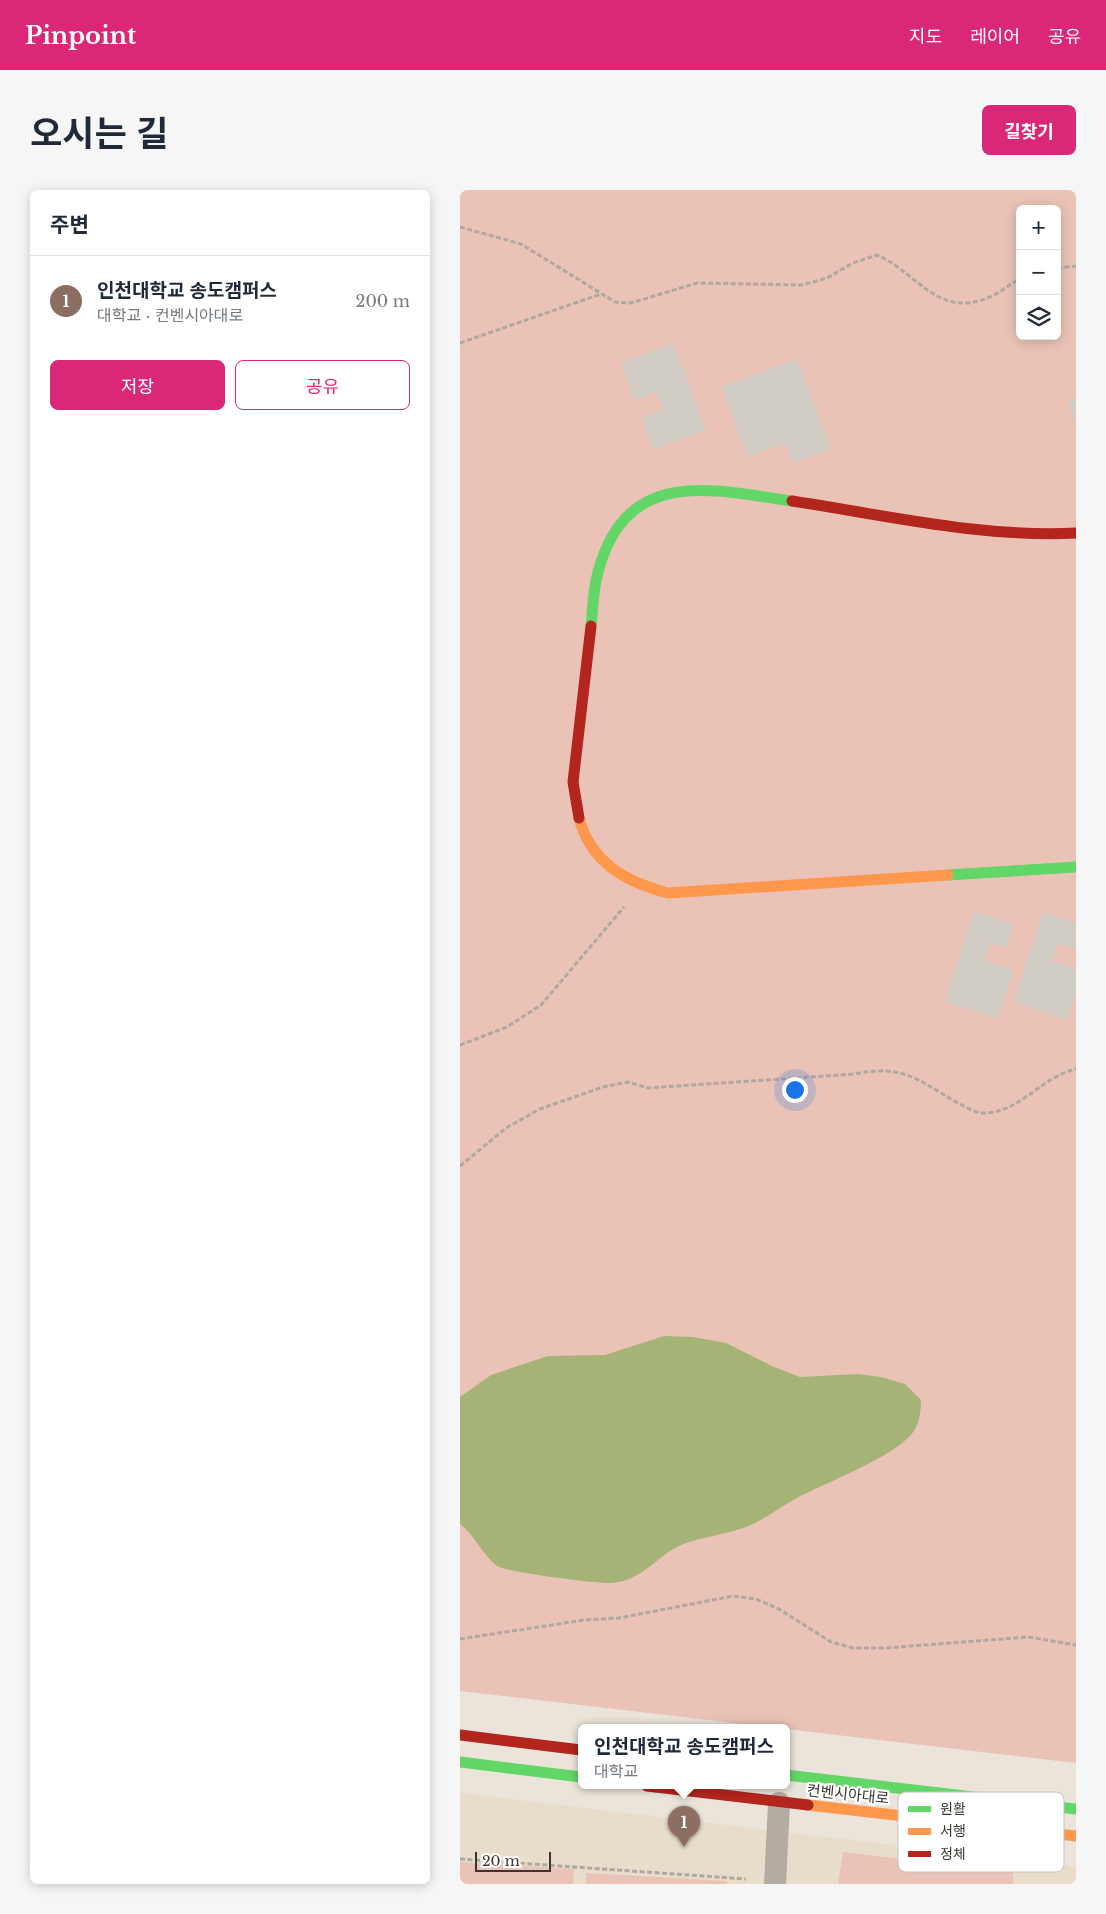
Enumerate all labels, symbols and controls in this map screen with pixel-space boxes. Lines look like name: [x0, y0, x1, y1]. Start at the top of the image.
text: Pinpoint: [25, 21, 136, 50]
text: 지도: [909, 26, 942, 48]
text: 레이어: [970, 26, 1020, 48]
text: 공유: [1048, 26, 1081, 48]
button: 길찾기: [982, 105, 1076, 155]
text: 오시는 길: [30, 112, 168, 155]
map controls: [1016, 205, 1061, 340]
button: +: [1016, 205, 1061, 250]
text: 주변: [50, 212, 89, 238]
button: −: [1016, 250, 1061, 295]
text: 인천대학교 송도캠퍼스: [97, 279, 277, 302]
text: 1: [63, 291, 69, 311]
text: 200 m: [356, 291, 410, 311]
button: layers: [1016, 295, 1061, 340]
text: 대학교 · 컨벤시아대로: [97, 305, 243, 325]
button: 저장: [50, 360, 225, 410]
button: 공유: [235, 360, 410, 410]
your location: [782, 1077, 808, 1103]
popup: [578, 1724, 790, 1789]
text: 인천대학교 송도캠퍼스: [594, 1735, 774, 1758]
text: 대학교: [594, 1761, 638, 1781]
street label: 컨벤시아대로: [806, 1780, 890, 1808]
legend: [898, 1792, 1064, 1872]
text: 원활: [940, 1800, 966, 1818]
pin: 1: [668, 1806, 700, 1847]
text: 서행: [940, 1822, 966, 1840]
text: 정체: [940, 1845, 966, 1863]
scale bar: [475, 1849, 551, 1872]
text: 20 m: [482, 1852, 520, 1870]

